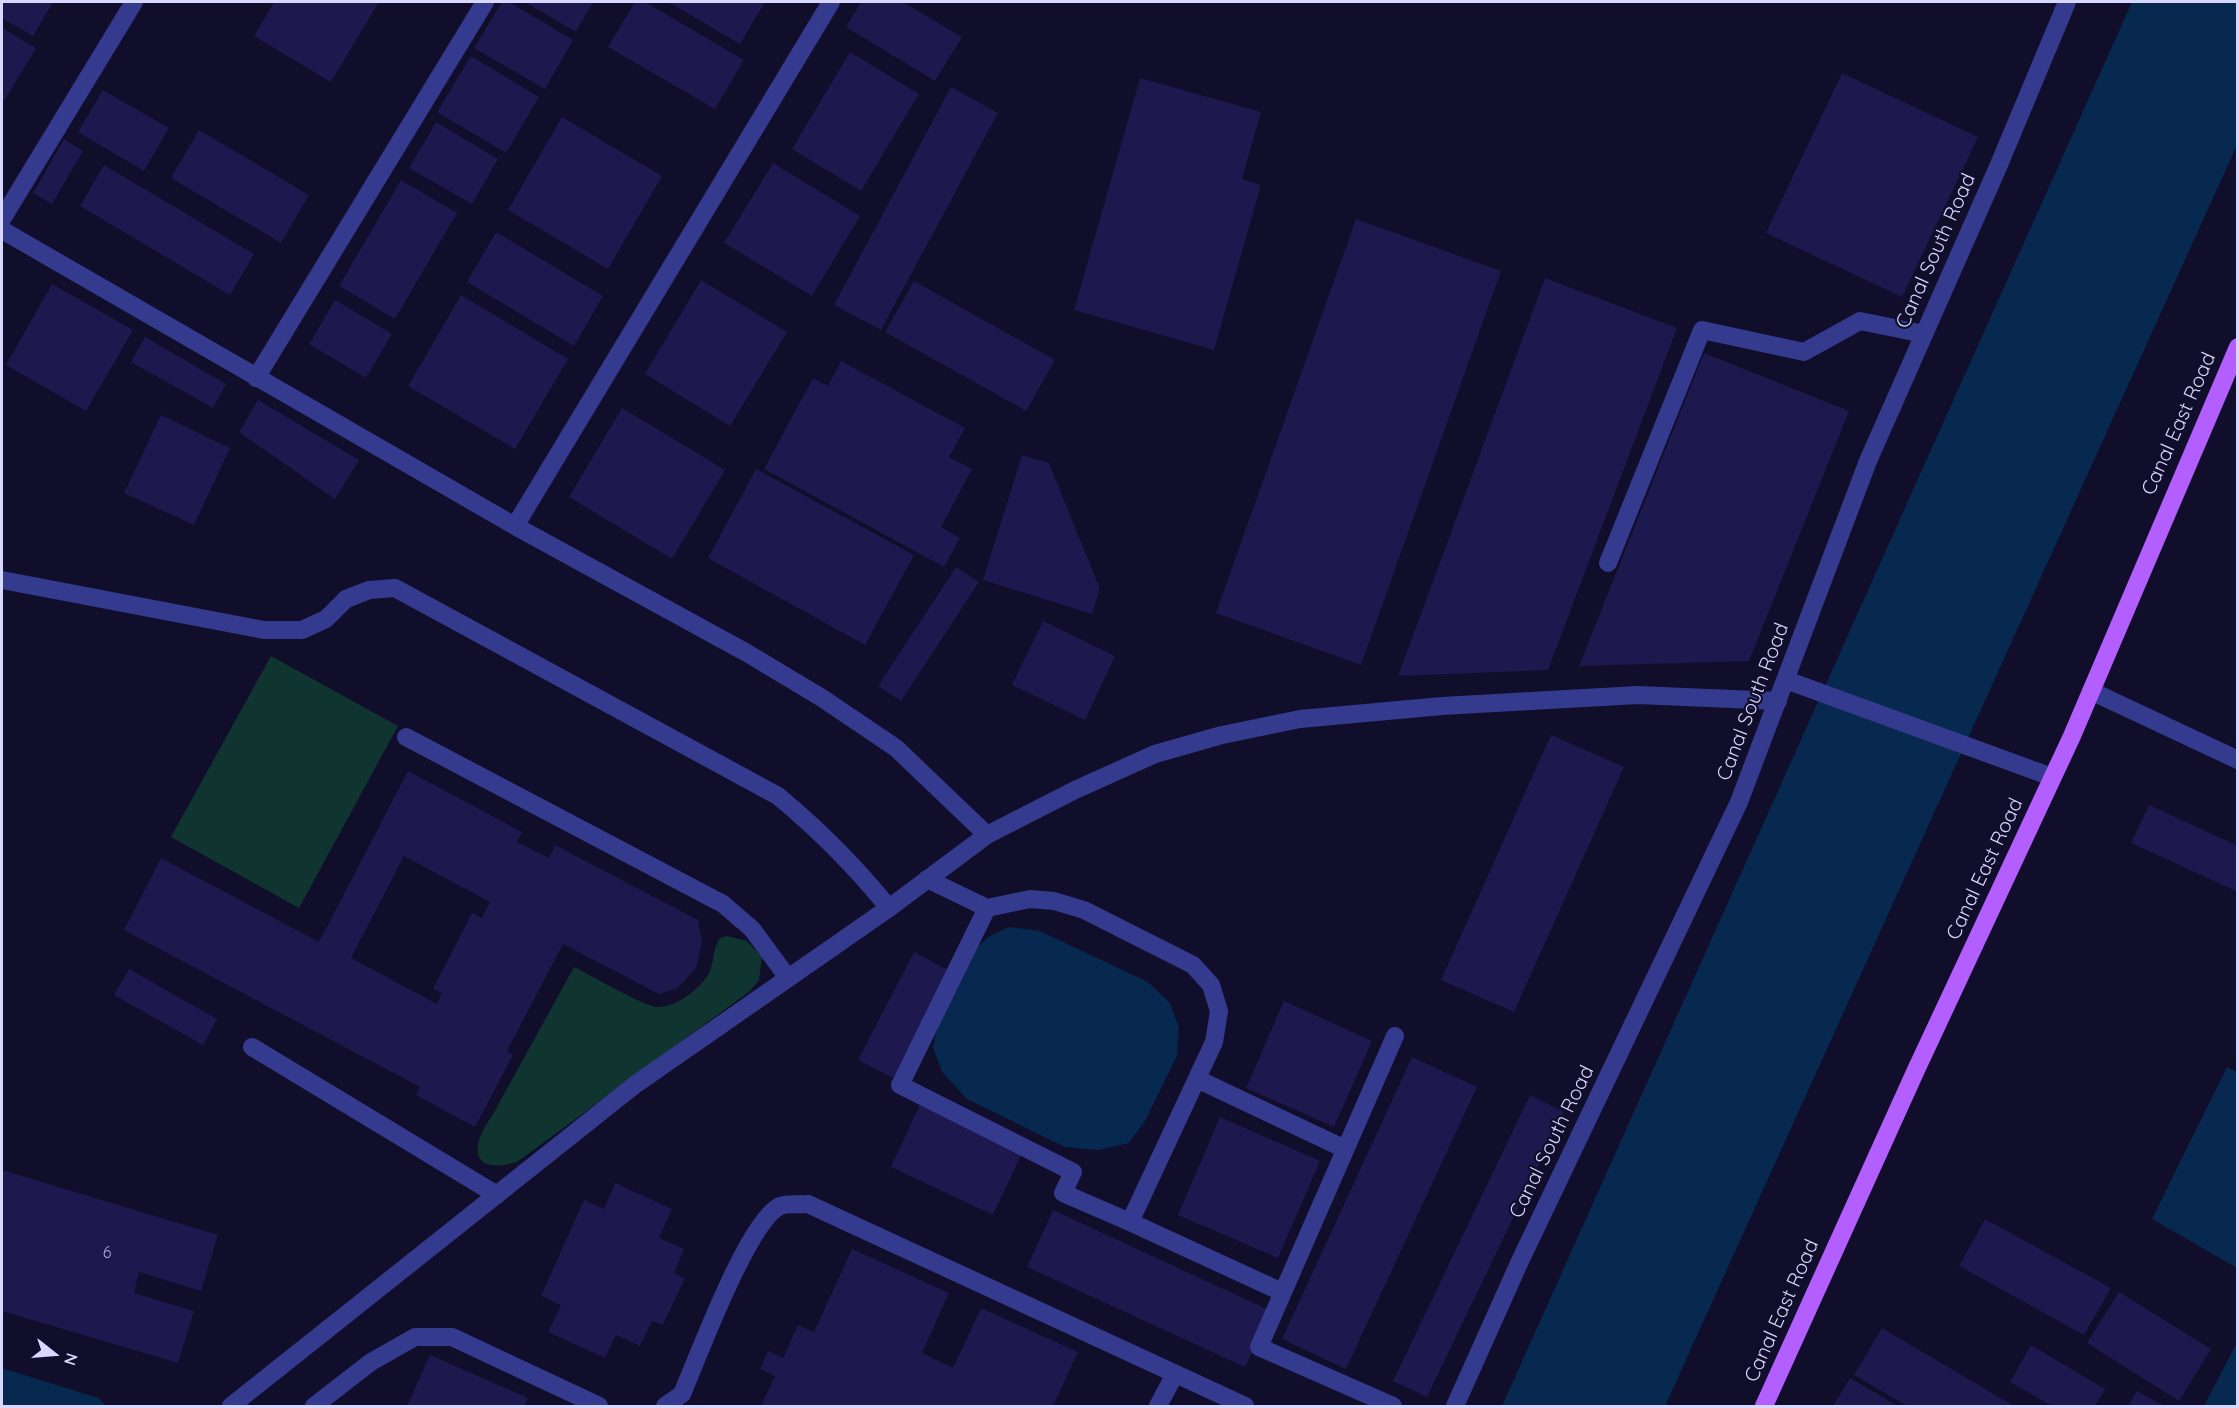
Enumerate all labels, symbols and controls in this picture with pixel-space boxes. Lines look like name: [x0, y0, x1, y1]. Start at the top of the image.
street label: Canal South Road: [1891, 170, 1981, 332]
street label: Canal East Road: [2137, 349, 2221, 499]
street label: Canal South Road: [1712, 620, 1794, 784]
street label: Canal East Road: [1942, 794, 2028, 944]
street label: Canal South Road: [1505, 1062, 1599, 1222]
street label: Canal East Road: [1740, 1236, 1824, 1386]
house number: 6: [103, 1243, 111, 1263]
north arrow: [24, 1324, 84, 1384]
text: N: [60, 1351, 82, 1368]

